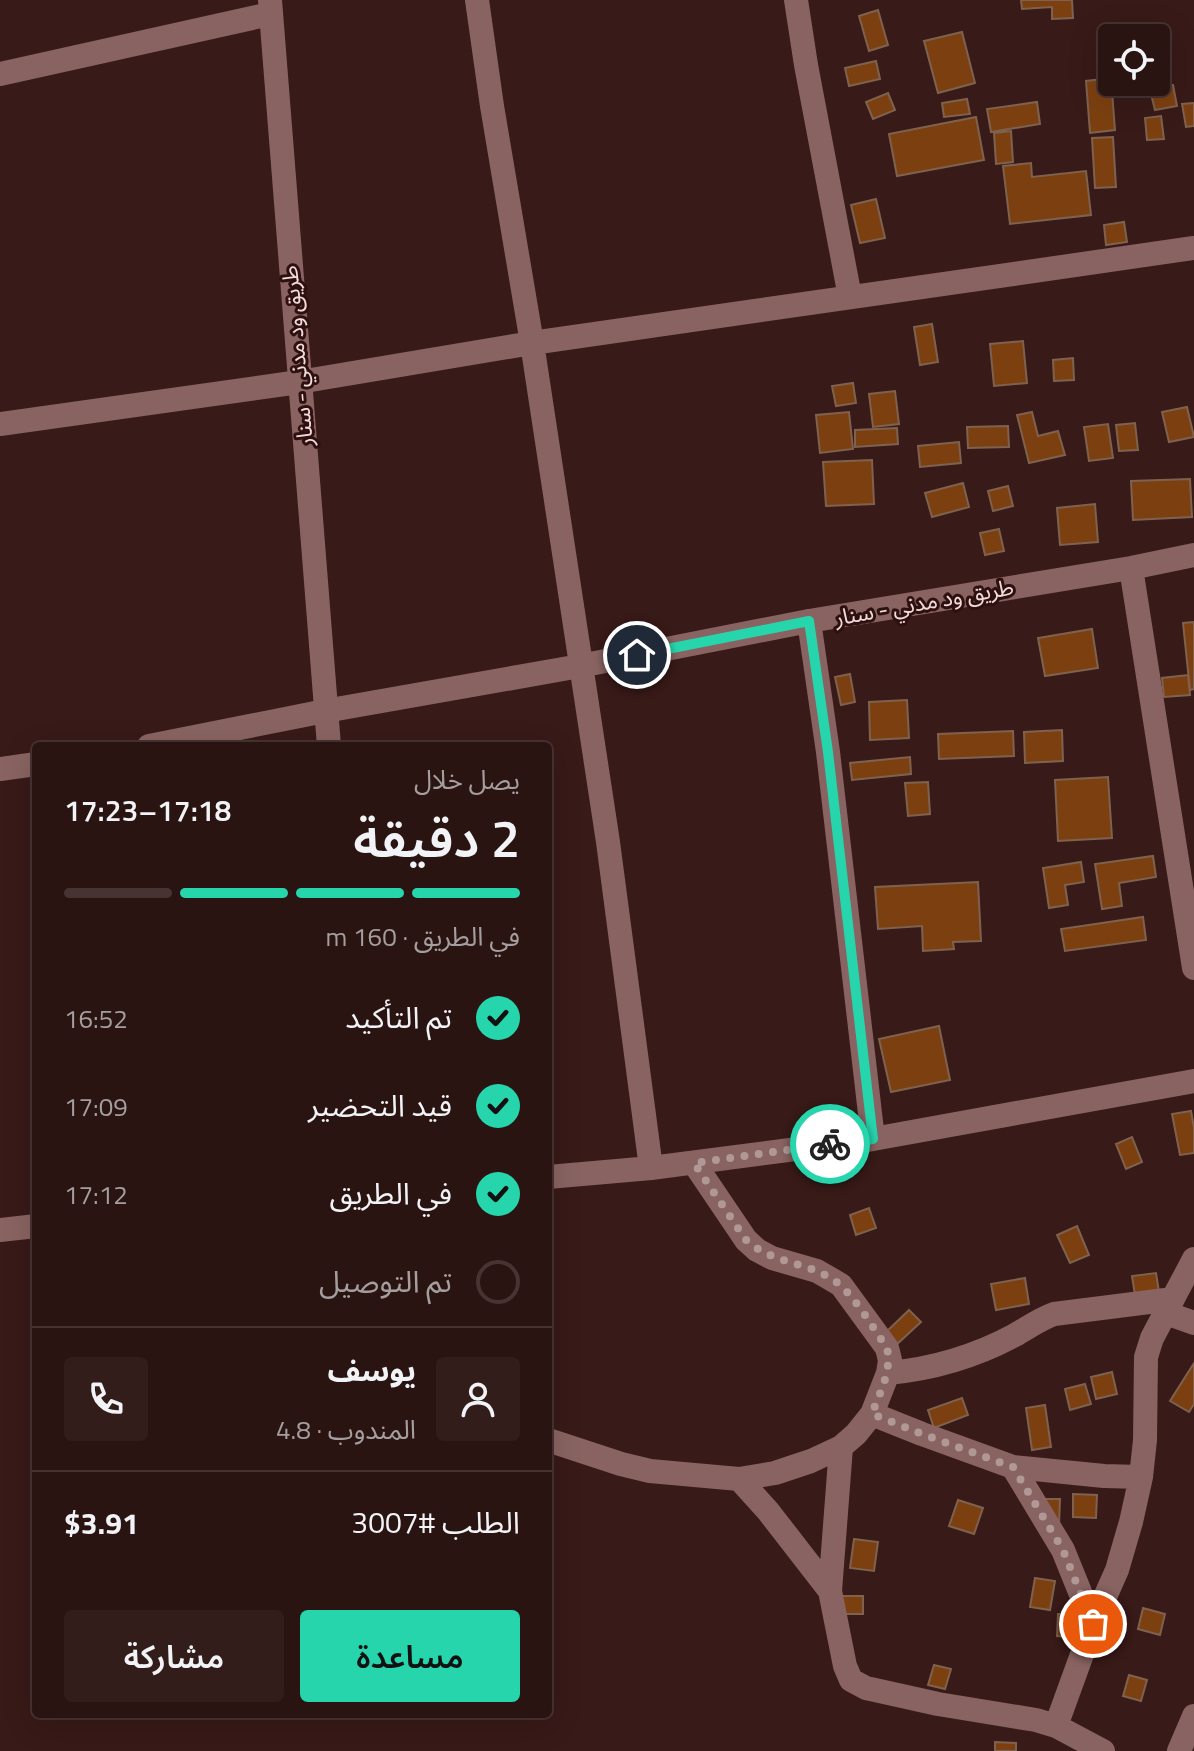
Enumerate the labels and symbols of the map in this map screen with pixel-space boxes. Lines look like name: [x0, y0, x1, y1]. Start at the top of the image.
street label: طريق ود مدني - سنار: [272, 264, 322, 449]
street label: طريق ود مدني - سنار: [831, 570, 1016, 635]
pin: [603, 621, 671, 689]
courier: [790, 1104, 870, 1184]
pin: [1059, 1590, 1127, 1658]

